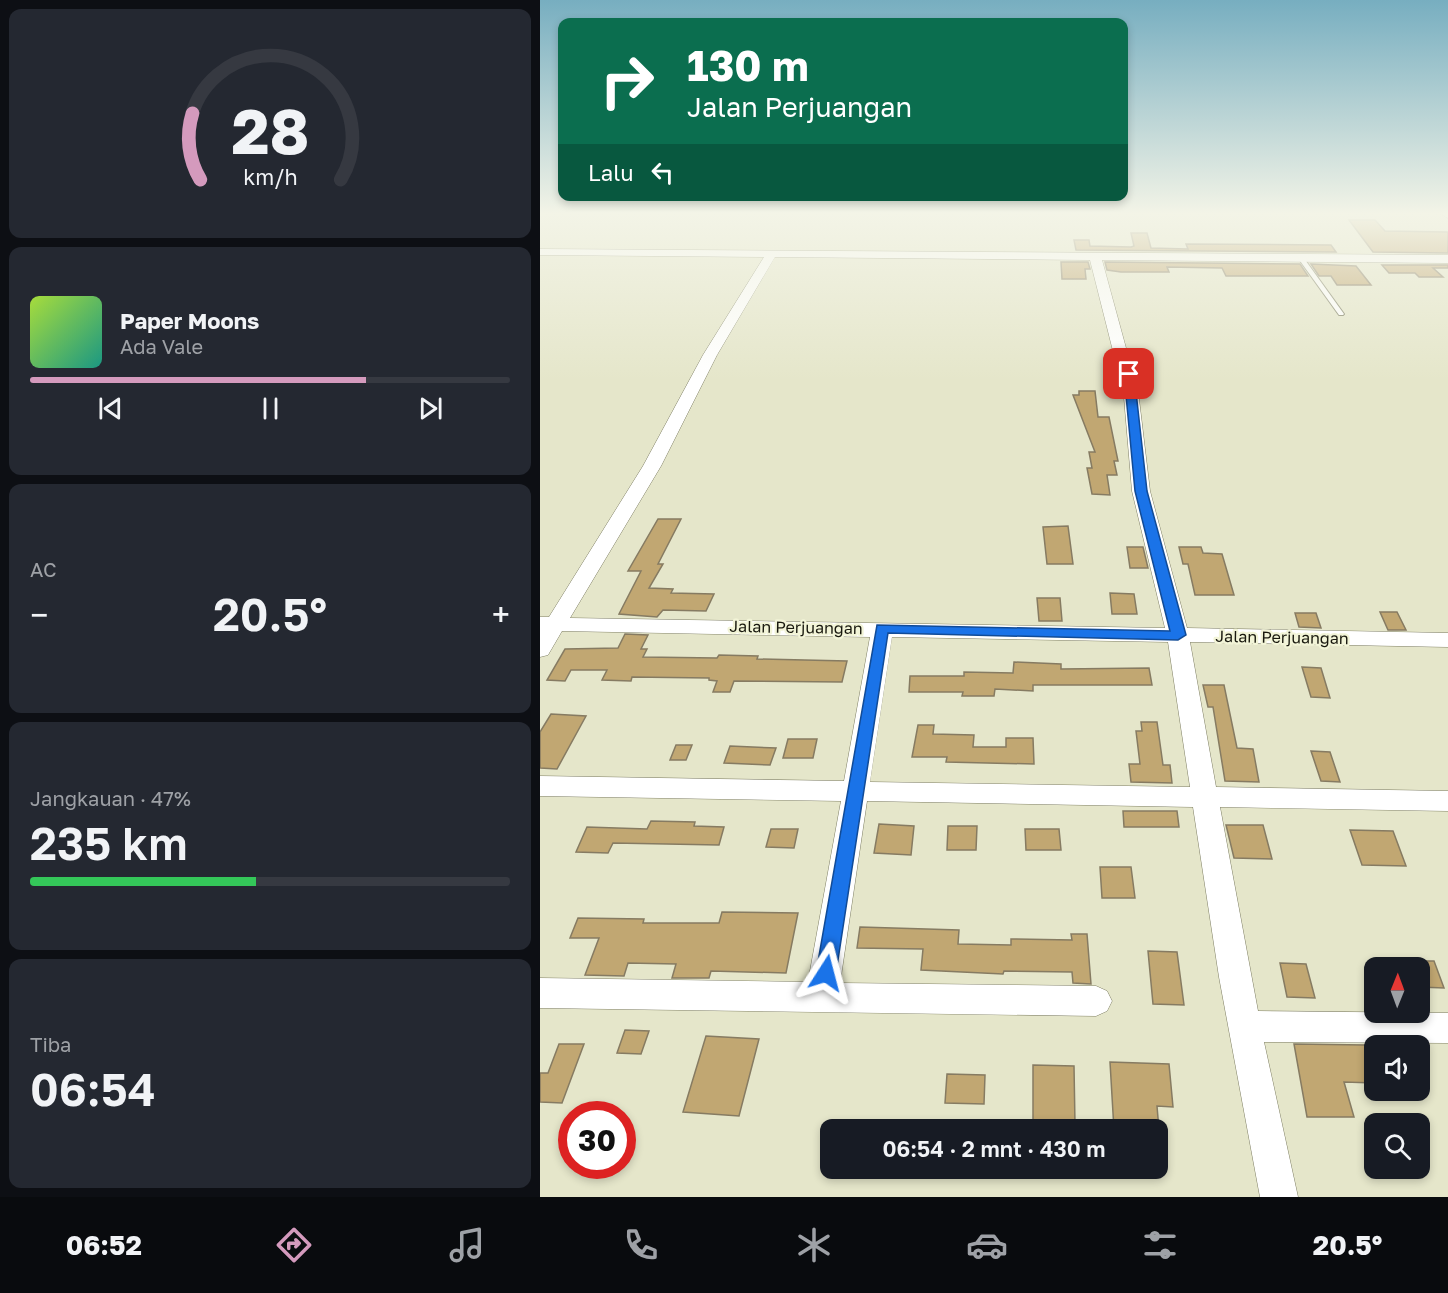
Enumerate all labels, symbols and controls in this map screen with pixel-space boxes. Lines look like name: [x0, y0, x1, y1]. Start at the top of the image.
text: 130 m: [687, 40, 809, 90]
icon: right: [588, 42, 666, 120]
text: Jalan Perjuangan: [687, 91, 912, 123]
text: 28: [231, 93, 309, 168]
icon: left: [646, 156, 679, 189]
text: Lalu: [588, 159, 634, 186]
text: km/h: [243, 165, 297, 191]
text: Paper Moons: [120, 307, 259, 334]
text: Ada Vale: [120, 334, 203, 358]
pin: [1103, 348, 1154, 399]
icon: arrive: [1112, 357, 1145, 390]
icon: previous: [94, 392, 127, 425]
icon: pause: [254, 392, 287, 425]
icon: next: [414, 392, 447, 425]
text: AC: [30, 557, 57, 581]
text: 20.5°: [213, 587, 327, 641]
text: −: [30, 595, 48, 634]
text: +: [492, 595, 510, 634]
street label: Jalan Perjuangan: [729, 616, 863, 638]
street label: Jalan Perjuangan: [1215, 626, 1349, 648]
text: Jangkauan · 47%: [30, 786, 191, 810]
text: 235 km: [30, 816, 188, 870]
position arrow: [794, 941, 858, 1005]
north arrow: [1364, 957, 1430, 1023]
map controls: [1364, 957, 1430, 1179]
text: Tiba: [30, 1032, 71, 1056]
button: sound: [1364, 1035, 1430, 1101]
text: 06:54: [30, 1062, 156, 1116]
speed limit sign: 30: [558, 1101, 636, 1179]
button: search: [1364, 1113, 1430, 1179]
text: 06:54 · 2 mnt · 430 m: [882, 1135, 1106, 1162]
icon: directions: [273, 1224, 315, 1266]
icon: music: [446, 1224, 488, 1266]
icon: phone: [620, 1224, 662, 1266]
icon: climate: [793, 1224, 835, 1266]
icon: car: [966, 1224, 1008, 1266]
icon: filters: [1139, 1224, 1181, 1266]
text: 06:52: [66, 1229, 142, 1261]
text: 20.5°: [1313, 1229, 1382, 1261]

